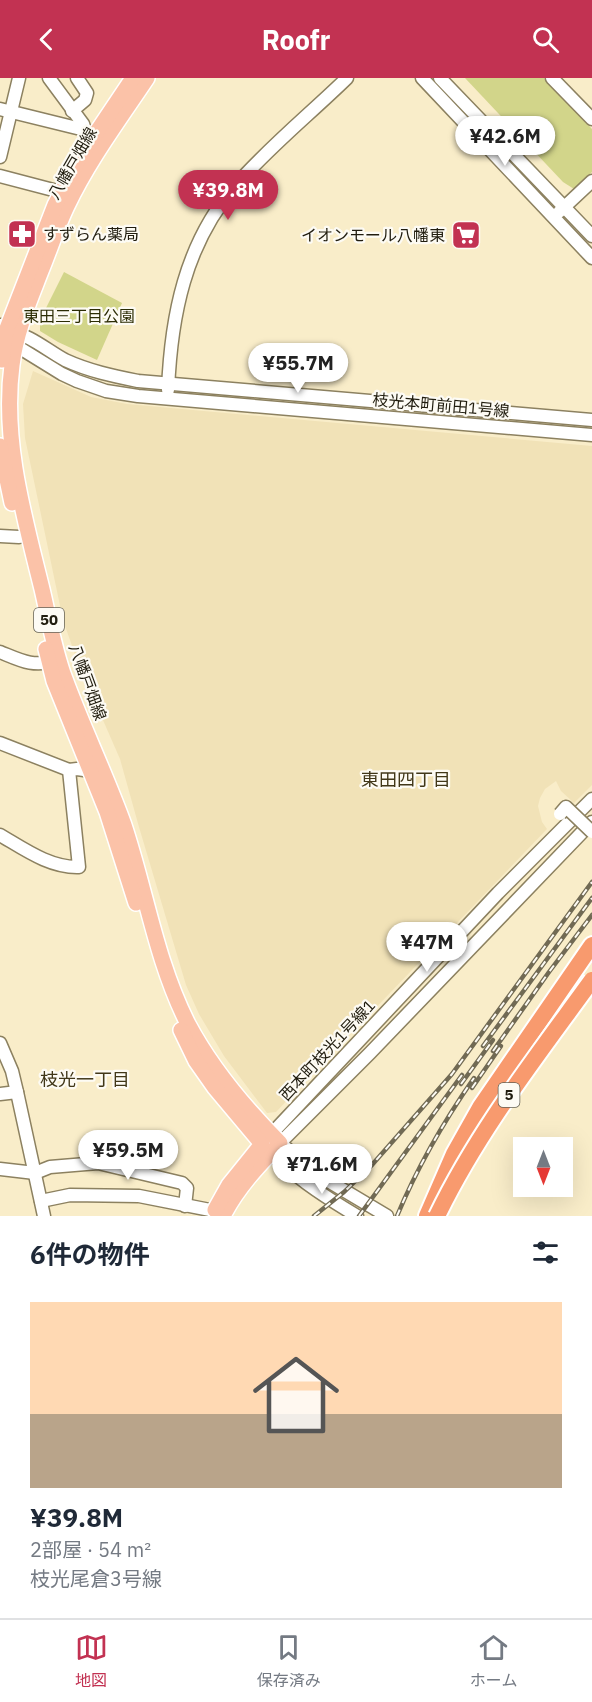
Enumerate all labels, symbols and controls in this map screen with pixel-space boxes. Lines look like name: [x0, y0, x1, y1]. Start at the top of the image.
text: Roofr: [262, 22, 330, 57]
icon: back: [30, 23, 63, 56]
icon: search: [529, 23, 562, 56]
pin: ¥42.6M: [456, 116, 554, 167]
text: ¥42.6M: [469, 122, 541, 149]
street label: 八幡戸畑線: [43, 123, 101, 203]
pin: ¥39.8M: [179, 170, 277, 221]
text: ¥39.8M: [192, 176, 264, 203]
pharmacy icon: すずらん薬局: [6, 218, 38, 250]
supermarket icon: イオンモール八幡東: [450, 219, 482, 251]
place label: すずらん薬局: [43, 224, 139, 244]
place label: イオンモール八幡東: [301, 225, 445, 245]
park label: 東田三丁目公園: [23, 306, 135, 326]
pin: ¥55.7M: [249, 343, 347, 394]
text: ¥55.7M: [262, 349, 334, 376]
street label: 枝光本町前田1号線: [372, 389, 510, 421]
road number: 50: [34, 608, 64, 632]
street label: 八幡戸畑線: [65, 641, 111, 723]
district label: 東田四丁目: [361, 768, 451, 791]
pin: ¥47M: [391, 922, 463, 973]
text: ¥47M: [400, 928, 454, 955]
street label: 西本町枝光1号線1: [275, 995, 379, 1105]
district label: 枝光一丁目: [40, 1068, 130, 1091]
road number: 5: [498, 1083, 520, 1107]
pin: ¥59.5M: [79, 1130, 177, 1181]
text: ¥59.5M: [92, 1136, 164, 1163]
north arrow: [513, 1137, 573, 1197]
map controls: [513, 1137, 573, 1197]
pin: ¥71.6M: [273, 1144, 371, 1195]
text: ¥71.6M: [286, 1150, 358, 1177]
icon: filters: [529, 1236, 562, 1269]
text: 6件の物件: [30, 1237, 150, 1271]
icon: home: [242, 1341, 350, 1449]
text: ¥39.8M: [30, 1500, 123, 1534]
text: 2部屋 · 54 m²: [30, 1536, 151, 1563]
text: 枝光尾倉3号線: [30, 1565, 162, 1592]
tab: 地図: [75, 1631, 108, 1691]
tab: 保存済み: [257, 1631, 321, 1691]
tab: ホーム: [470, 1631, 517, 1691]

